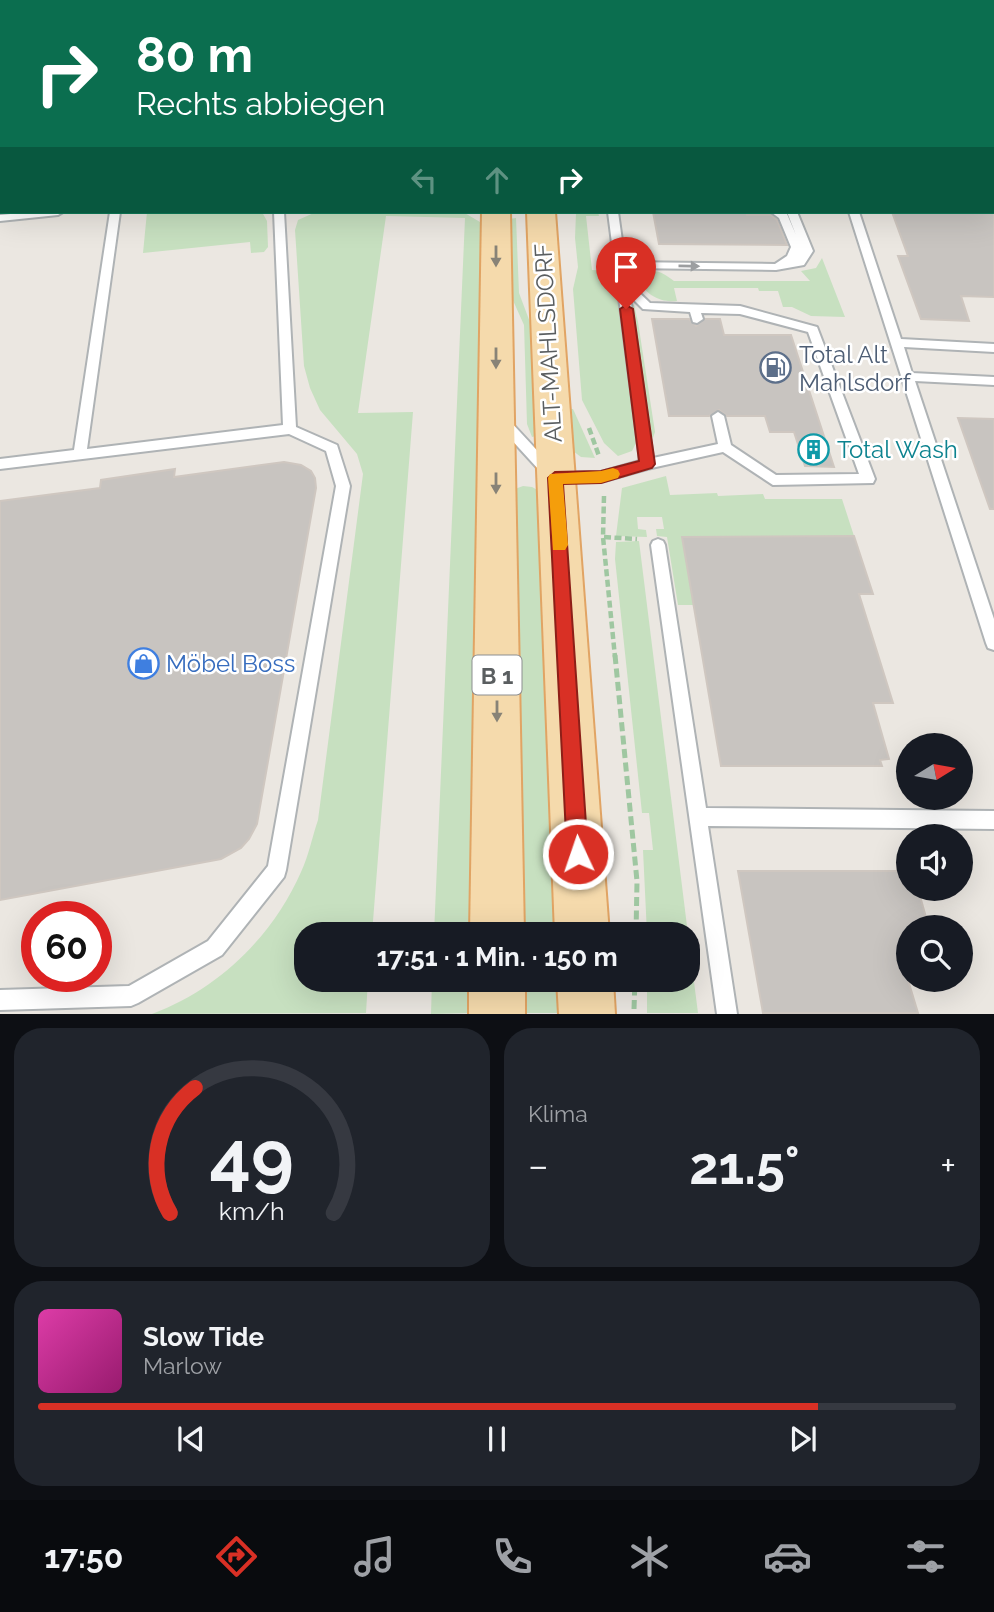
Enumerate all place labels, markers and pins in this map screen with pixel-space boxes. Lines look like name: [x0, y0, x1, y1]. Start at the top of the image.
pin: [596, 237, 656, 309]
place label: Total Alt Mahlsdorf: [799, 340, 912, 397]
fuel station icon: Total Alt Mahlsdorf: [759, 351, 793, 385]
building icon: Total Wash: [797, 432, 831, 466]
place label: Total Wash: [837, 435, 958, 464]
shop icon: Möbel Boss: [126, 646, 160, 680]
place label: Möbel Boss: [166, 649, 295, 678]

